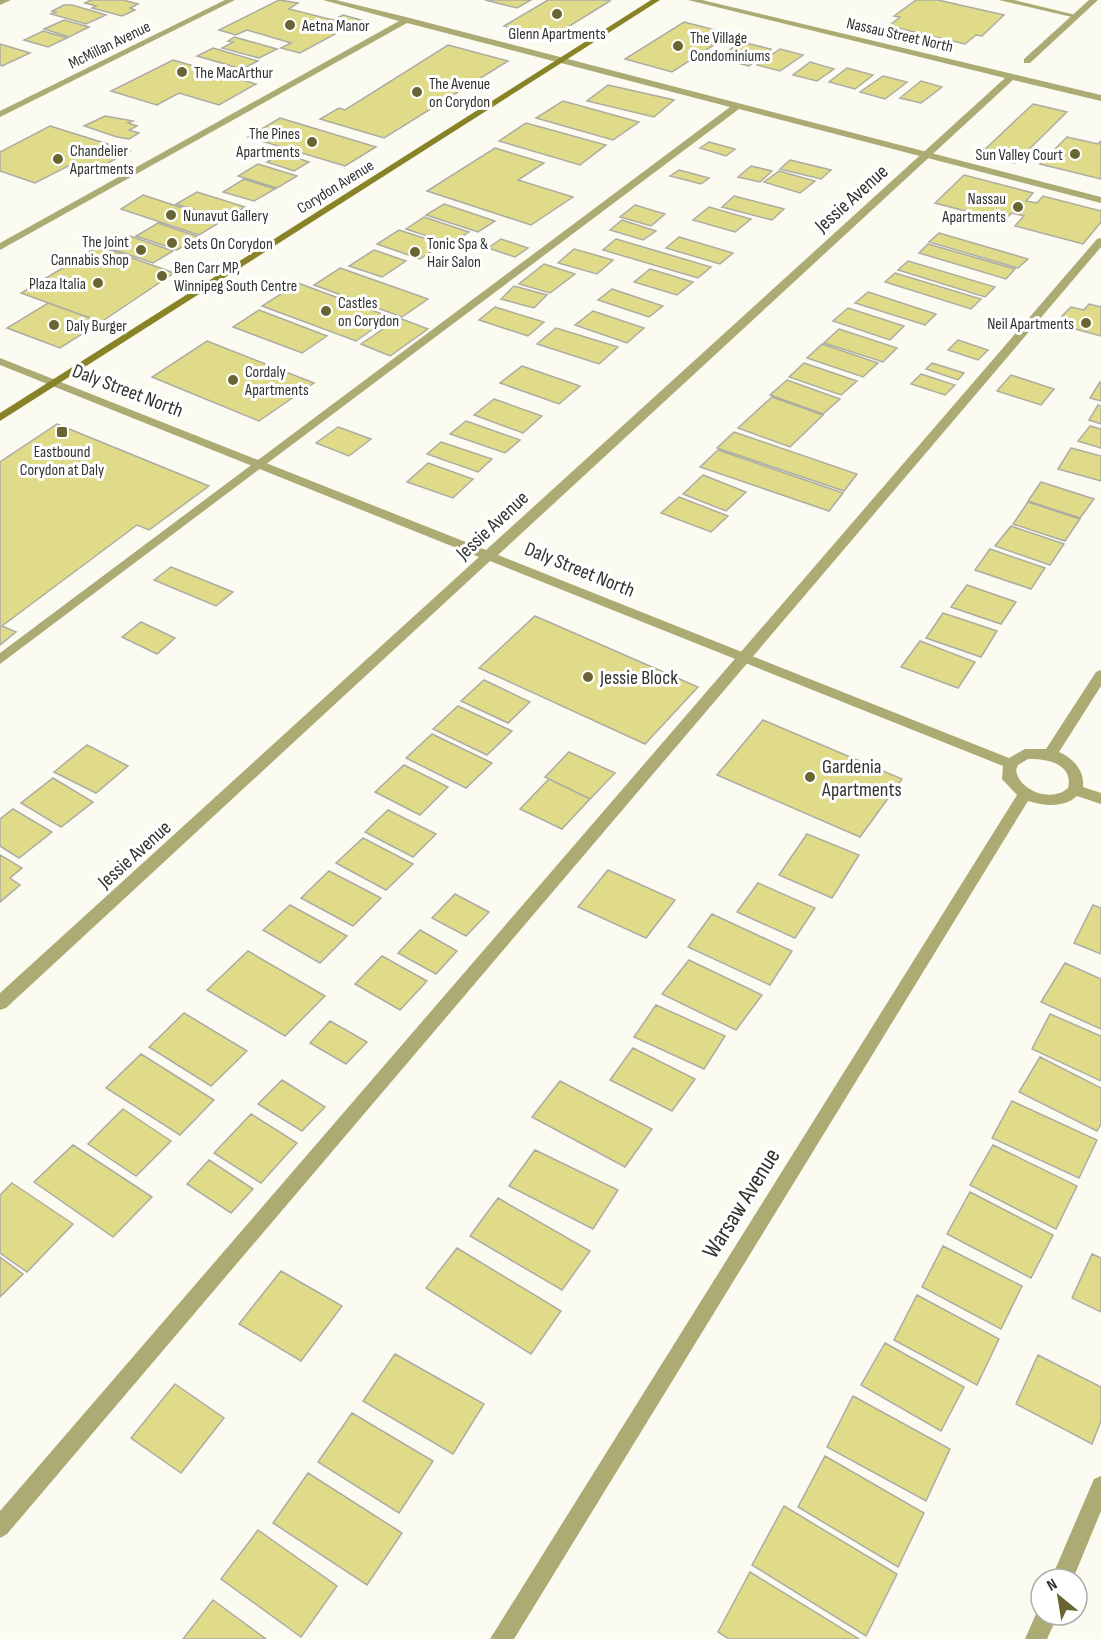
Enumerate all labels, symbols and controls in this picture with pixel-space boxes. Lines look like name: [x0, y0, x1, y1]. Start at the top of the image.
marker: Glenn Apartments: [550, 7, 564, 21]
street label: Nassau Street North: [845, 14, 955, 57]
street label: McMillan Avenue: [65, 17, 154, 73]
place label: Aetna Manor: [301, 17, 370, 36]
marker: Aetna Manor: [283, 18, 297, 32]
place label: Glenn Apartments: [508, 25, 606, 44]
place label: The Village Condominiums: [690, 29, 770, 66]
marker: The Village Condominiums: [671, 39, 685, 53]
place label: The MacArthur: [194, 64, 274, 83]
marker: The MacArthur: [175, 65, 189, 79]
place label: The Avenue on Corydon: [429, 75, 490, 112]
marker: The Avenue on Corydon: [410, 85, 424, 99]
place label: The Pines Apartments: [235, 125, 300, 162]
marker: The Pines Apartments: [305, 135, 319, 149]
place label: Chandelier Apartments: [69, 142, 134, 179]
place label: Sun Valley Court: [976, 146, 1063, 165]
marker: Sun Valley Court: [1068, 147, 1082, 161]
marker: Chandelier Apartments: [51, 152, 65, 166]
street label: Corydon Avenue: [294, 156, 378, 218]
street label: Jessie Avenue: [809, 160, 893, 238]
place label: Nassau Apartments: [941, 190, 1006, 227]
marker: Nassau Apartments: [1011, 200, 1025, 214]
place label: Nunavut Gallery: [183, 207, 268, 226]
marker: Nunavut Gallery: [164, 208, 178, 222]
place label: The Joint Cannabis Shop: [51, 233, 129, 270]
place label: Sets On Corydon: [184, 235, 273, 254]
place label: Tonic Spa & Hair Salon: [427, 235, 488, 272]
marker: Sets On Corydon: [165, 236, 179, 250]
marker: The Joint Cannabis Shop: [134, 243, 148, 257]
marker: Tonic Spa & Hair Salon: [408, 245, 422, 259]
place label: Ben Carr MP, Winnipeg South Centre: [174, 259, 297, 296]
marker: Ben Carr MP, Winnipeg South Centre: [155, 269, 169, 283]
place label: Plaza Italia: [29, 275, 86, 294]
marker: Plaza Italia: [91, 276, 105, 290]
place label: Castles on Corydon: [338, 294, 399, 331]
marker: Castles on Corydon: [319, 304, 333, 318]
place label: Neil Apartments: [987, 315, 1074, 334]
marker: Neil Apartments: [1079, 316, 1093, 330]
place label: Daly Burger: [66, 317, 127, 336]
marker: Daly Burger: [47, 318, 61, 332]
street label: Daly Street North: [69, 359, 186, 423]
place label: Cordaly Apartments: [244, 363, 309, 400]
marker: Cordaly Apartments: [226, 373, 240, 387]
marker: Eastbound Corydon at Daly: [55, 425, 69, 439]
place label: Eastbound Corydon at Daly: [20, 443, 104, 480]
street label: Jessie Avenue: [451, 486, 534, 566]
street label: Daly Street North: [521, 537, 638, 603]
place label: Jessie Block: [599, 666, 678, 690]
marker: Jessie Block: [581, 670, 595, 684]
place label: Gardenia Apartments: [821, 755, 902, 802]
marker: Gardenia Apartments: [803, 770, 817, 784]
street label: Jessie Avenue: [92, 816, 176, 894]
street label: Warsaw Avenue: [696, 1143, 787, 1264]
north arrow: [1029, 1567, 1089, 1627]
text: N: [1044, 1575, 1061, 1596]

